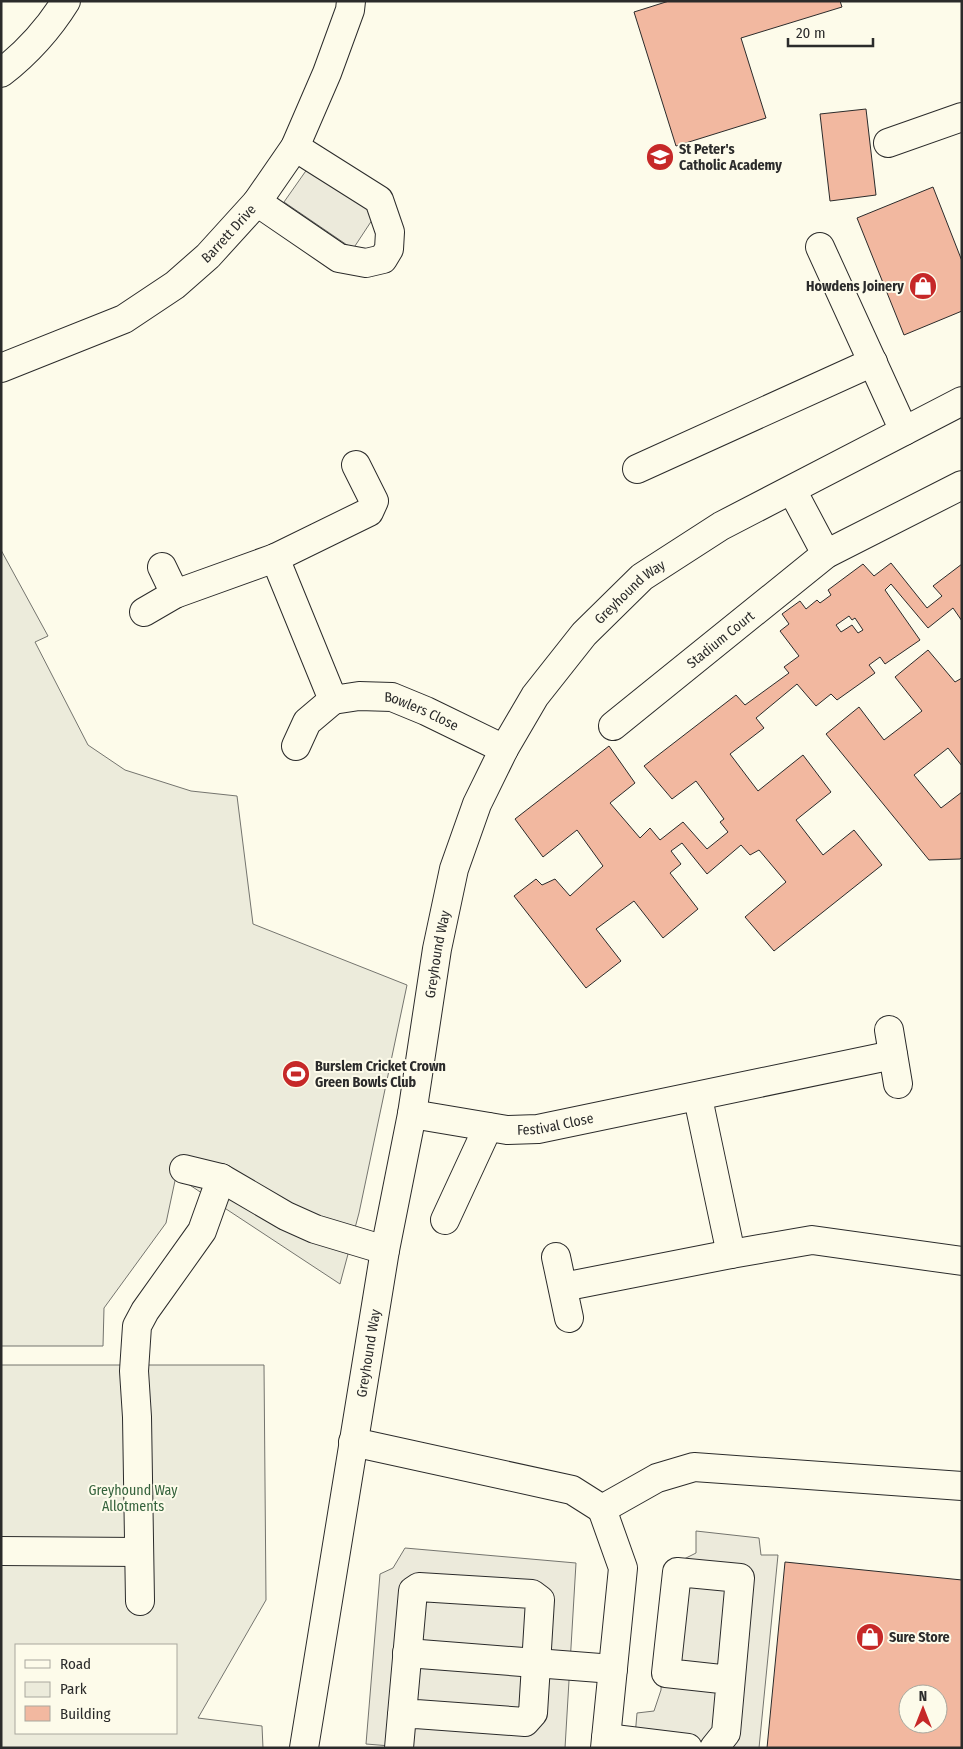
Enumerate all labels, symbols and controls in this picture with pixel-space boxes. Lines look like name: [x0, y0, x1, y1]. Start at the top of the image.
scale bar: [788, 15, 873, 47]
text: 20 m: [796, 24, 826, 42]
place label: St Peter's Catholic Academy: [679, 141, 782, 174]
school or university icon: St Peter's Catholic Academy: [645, 142, 675, 172]
street label: Barrett Drive: [198, 201, 260, 267]
shop icon: Howdens Joinery: [908, 271, 938, 301]
place label: Howdens Joinery: [806, 278, 904, 295]
street label: Greyhound Way: [591, 556, 669, 628]
street label: Stadium Court: [684, 607, 758, 672]
street label: Bowlers Close: [384, 689, 461, 735]
street label: Greyhound Way: [422, 908, 454, 999]
place label: Burslem Cricket Crown Green Bowls Club: [315, 1058, 446, 1091]
sports icon: Burslem Cricket Crown Green Bowls Club: [281, 1059, 311, 1089]
street label: Festival Close: [517, 1110, 595, 1139]
street label: Greyhound Way: [353, 1307, 384, 1399]
park label: Greyhound Way Allotments: [89, 1482, 178, 1515]
shop icon: Sure Store: [855, 1622, 885, 1652]
place label: Sure Store: [889, 1629, 950, 1646]
legend: [15, 1644, 178, 1734]
text: Road: [60, 1655, 91, 1673]
text: Park: [60, 1680, 87, 1698]
north arrow: [898, 1684, 948, 1734]
text: N: [919, 1688, 927, 1705]
text: Building: [60, 1705, 111, 1723]

